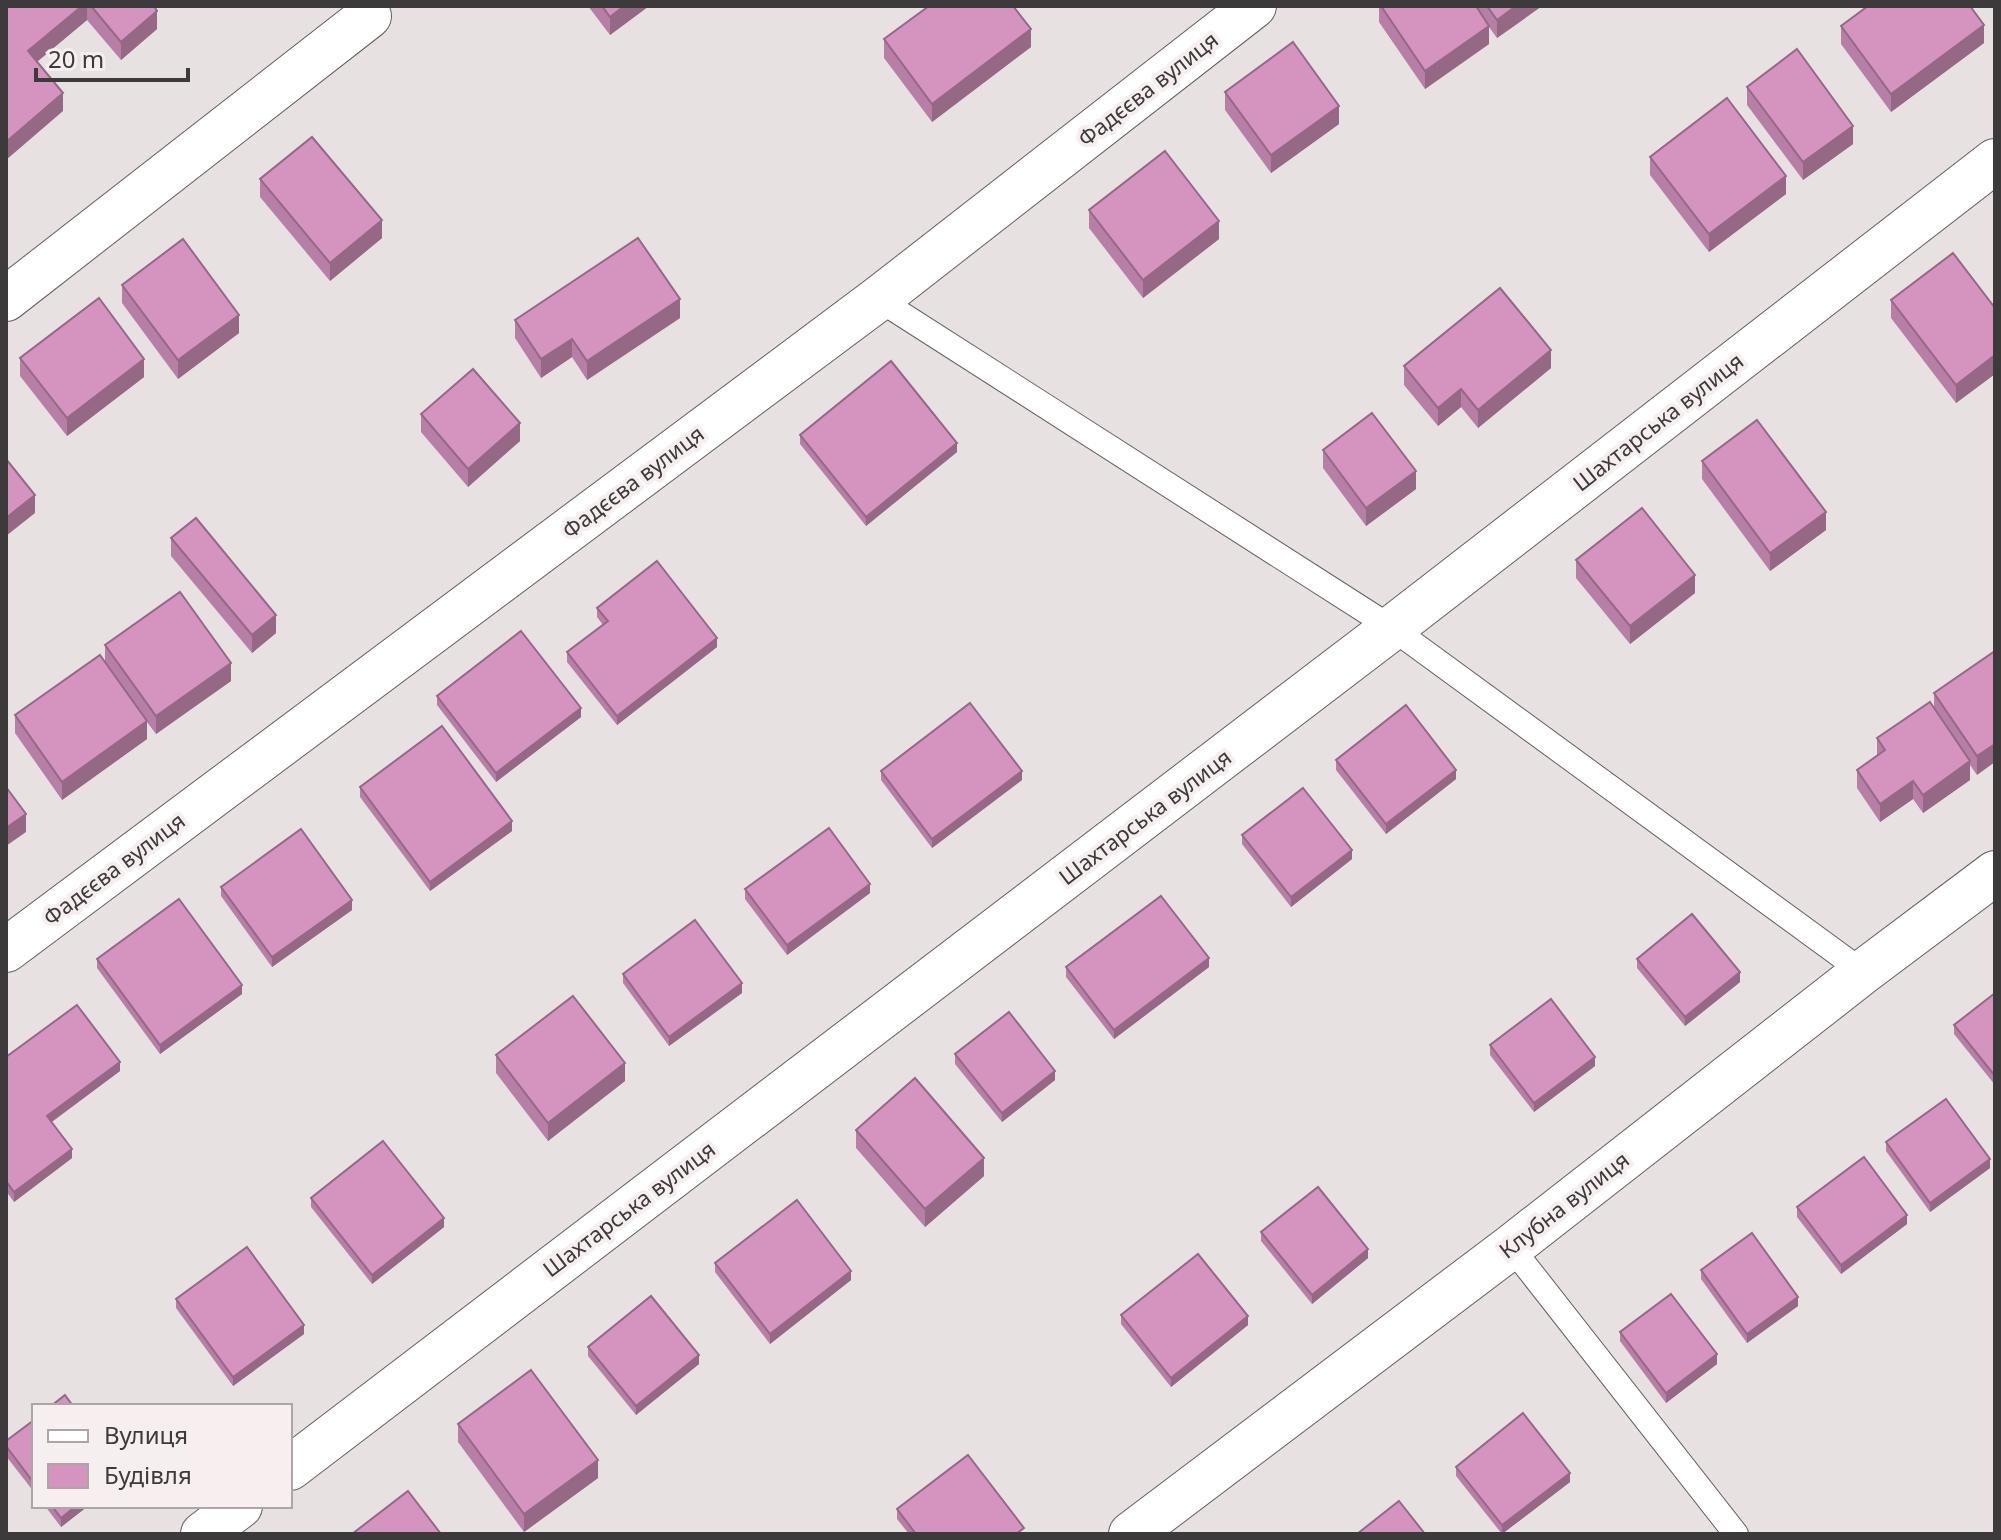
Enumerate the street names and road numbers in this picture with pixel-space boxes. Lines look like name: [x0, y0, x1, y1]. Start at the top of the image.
street label: Фадєєва вулиця: [1071, 24, 1224, 152]
street label: Шахтарська вулиця: [1566, 345, 1749, 497]
street label: Фадєєва вулиця: [555, 418, 709, 544]
street label: Шахтарська вулиця: [1052, 741, 1237, 891]
street label: Фадєєва вулиця: [36, 805, 190, 931]
street label: Шахтарська вулиця: [536, 1133, 721, 1283]
street label: Клубна вулиця: [1492, 1144, 1635, 1265]

